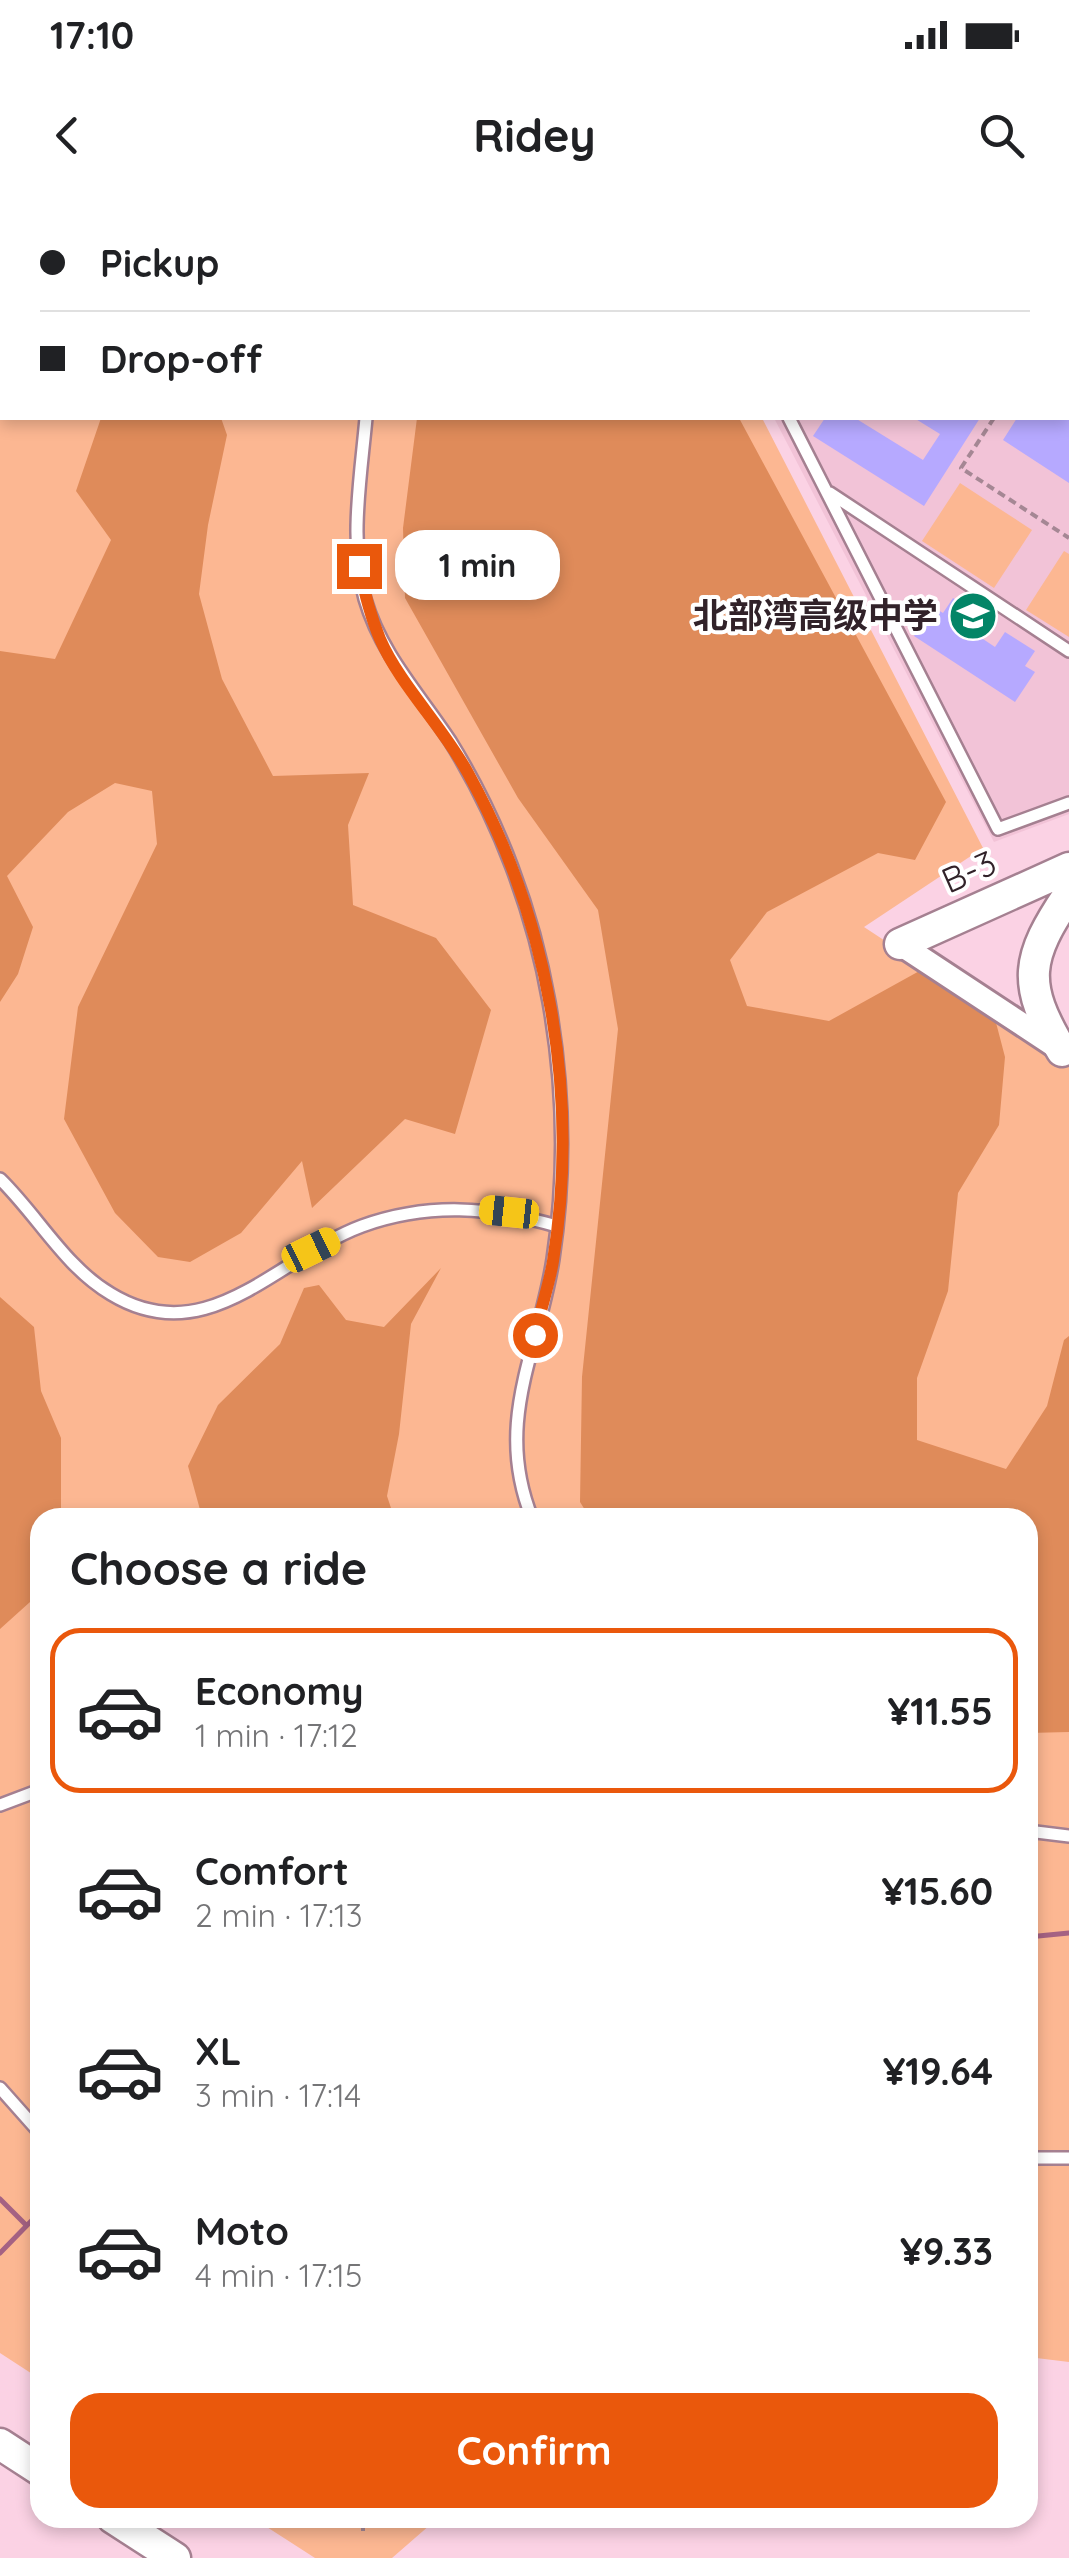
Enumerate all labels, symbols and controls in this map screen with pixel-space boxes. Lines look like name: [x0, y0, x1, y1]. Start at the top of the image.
text: 17:10: [50, 11, 134, 59]
text: Ridey: [473, 107, 596, 163]
icon: back: [40, 108, 95, 163]
icon: search: [974, 108, 1029, 163]
text: Pickup: [100, 239, 219, 287]
text: Drop-off: [100, 335, 262, 383]
callout: 1 min: [394, 531, 559, 601]
route end: [337, 544, 382, 589]
text: 1 min: [439, 545, 516, 585]
school or university icon: 北部湾高级中学: [947, 590, 999, 642]
place label: 北部湾高级中学: [693, 593, 938, 637]
street label: B-3: [935, 840, 1003, 902]
car: [478, 1194, 540, 1230]
car: [277, 1223, 345, 1277]
route start: [513, 1313, 558, 1358]
text: Choose a ride: [70, 1540, 367, 1596]
icon: car: [75, 1666, 165, 1756]
text: Economy: [195, 1667, 364, 1715]
text: ¥11.55: [888, 1687, 993, 1735]
text: 1 min · 17:12: [195, 1715, 358, 1755]
icon: car: [75, 1846, 165, 1936]
text: Comfort: [195, 1847, 349, 1895]
text: ¥15.60: [881, 1867, 993, 1915]
text: 2 min · 17:13: [195, 1895, 363, 1935]
icon: car: [75, 2026, 165, 2116]
text: XL: [195, 2027, 241, 2075]
text: ¥19.64: [883, 2047, 993, 2095]
text: 3 min · 17:14: [195, 2075, 361, 2115]
icon: car: [75, 2206, 165, 2296]
text: Moto: [195, 2207, 289, 2255]
text: ¥9.33: [900, 2227, 993, 2275]
text: 4 min · 17:15: [195, 2255, 362, 2295]
button: Confirm: [70, 2393, 998, 2508]

